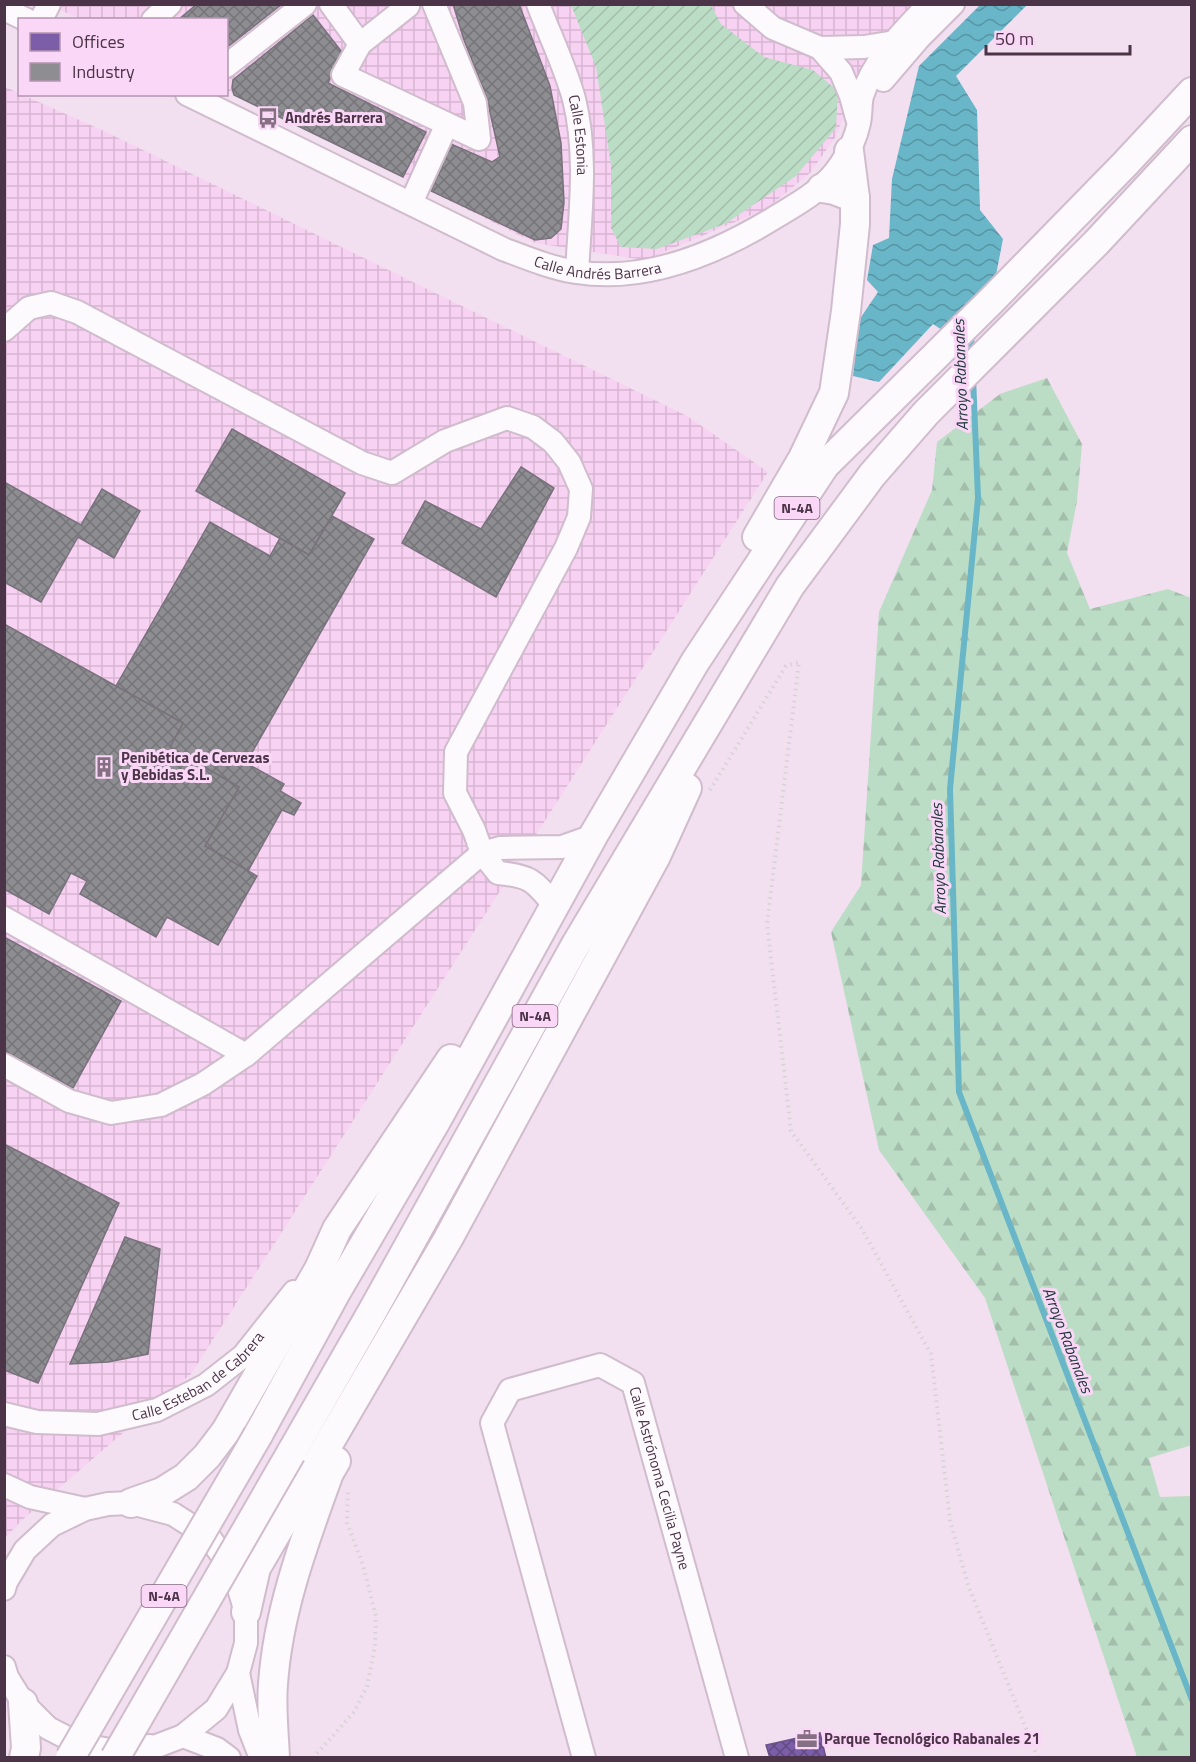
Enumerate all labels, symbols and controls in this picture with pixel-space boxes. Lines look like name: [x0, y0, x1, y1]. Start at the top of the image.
legend: [18, 18, 228, 96]
scale bar: [986, 18, 1130, 56]
text: 50 m: [995, 25, 1034, 52]
text: Offices: [72, 28, 125, 55]
text: Industry: [72, 58, 135, 85]
street label: Calle Estonia: [562, 92, 594, 176]
bus stop icon: Andrés Barrera: [256, 106, 280, 130]
place label: Andrés Barrera: [285, 106, 383, 129]
street label: Calle Andrés Barrera: [531, 249, 664, 285]
water label: Arroyo Rabanales: [946, 318, 974, 431]
road number: N-4A: [774, 497, 820, 519]
place label: Penibética de Cervezas y Bebidas S.L.: [121, 746, 269, 786]
building icon: Penibética de Cervezas y Bebidas S.L.: [92, 755, 116, 779]
water label: Arroyo Rabanales: [924, 802, 952, 915]
road number: N-4A: [512, 1005, 558, 1027]
water label: Arroyo Rabanales: [1037, 1284, 1100, 1397]
street label: Calle Esteban de Cabrera: [129, 1326, 270, 1427]
street label: Calle Astrónoma Cecilia Payne: [624, 1384, 696, 1573]
road number: N-4A: [142, 1585, 186, 1607]
office icon: Parque Tecnológico Rabanales 21: [795, 1727, 819, 1751]
place label: Parque Tecnológico Rabanales 21: [824, 1727, 1040, 1750]

